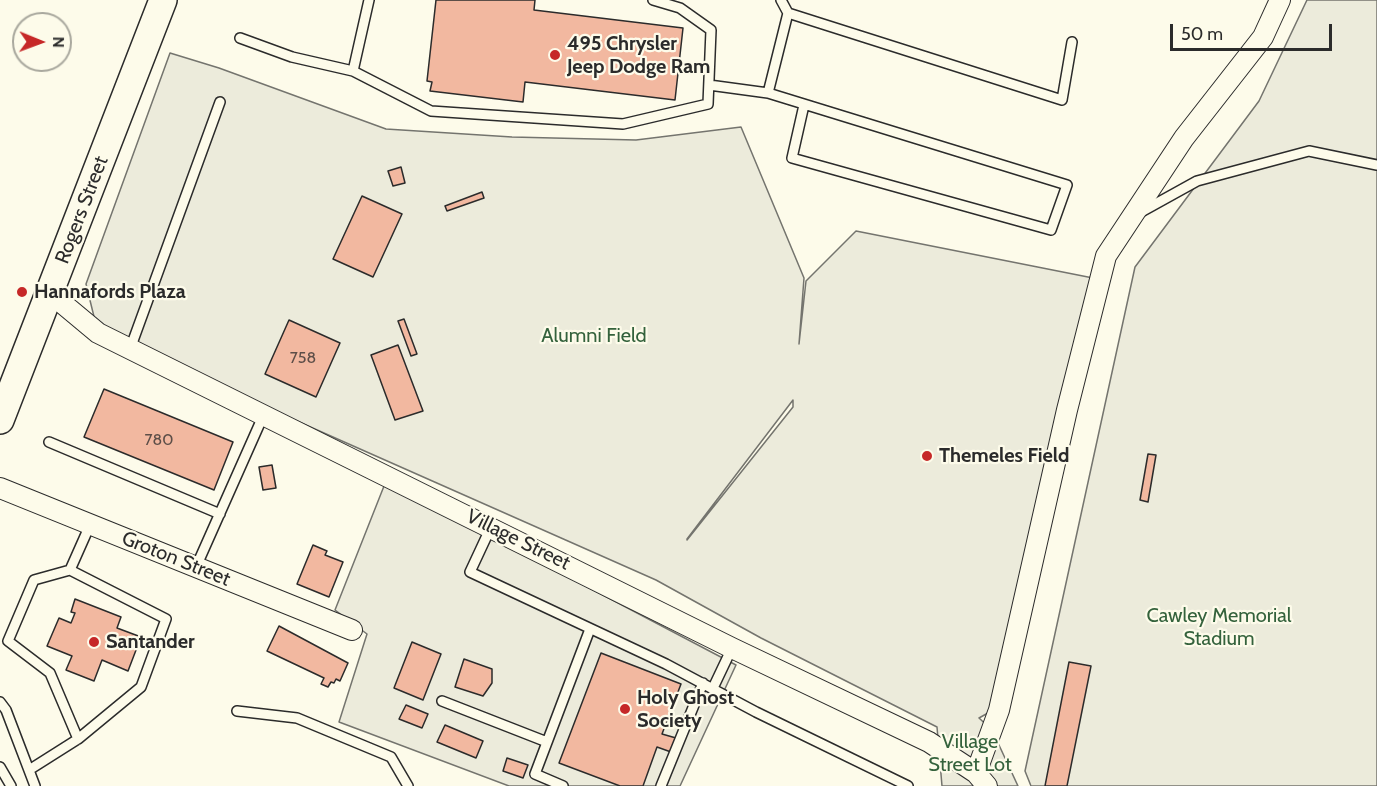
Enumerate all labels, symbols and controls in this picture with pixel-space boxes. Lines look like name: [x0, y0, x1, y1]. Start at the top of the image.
north arrow: [12, 12, 72, 72]
scale bar: [1173, 12, 1335, 50]
text: 50 m: [1181, 23, 1223, 45]
place label: 495 Chrysler Jeep Dodge Ram: [567, 32, 710, 79]
text: N: [49, 36, 68, 48]
marker: 495 Chrysler Jeep Dodge Ram: [548, 48, 562, 62]
street label: Rogers Street: [50, 153, 114, 267]
place label: Hannafords Plaza: [34, 280, 186, 304]
marker: Hannafords Plaza: [15, 285, 29, 299]
park label: Alumni Field: [541, 324, 647, 348]
house number: 758: [290, 348, 316, 368]
house number: 780: [145, 430, 173, 450]
place label: Themeles Field: [939, 444, 1069, 468]
marker: Themeles Field: [920, 449, 934, 463]
street label: Village Street: [462, 505, 574, 575]
street label: Groton Street: [118, 526, 234, 592]
park label: Cawley Memorial Stadium: [1146, 604, 1292, 651]
place label: Santander: [106, 630, 195, 654]
marker: Santander: [87, 635, 101, 649]
place label: Holy Ghost Society: [637, 686, 734, 733]
marker: Holy Ghost Society: [618, 702, 632, 716]
park label: Village Street Lot: [928, 730, 1012, 777]

